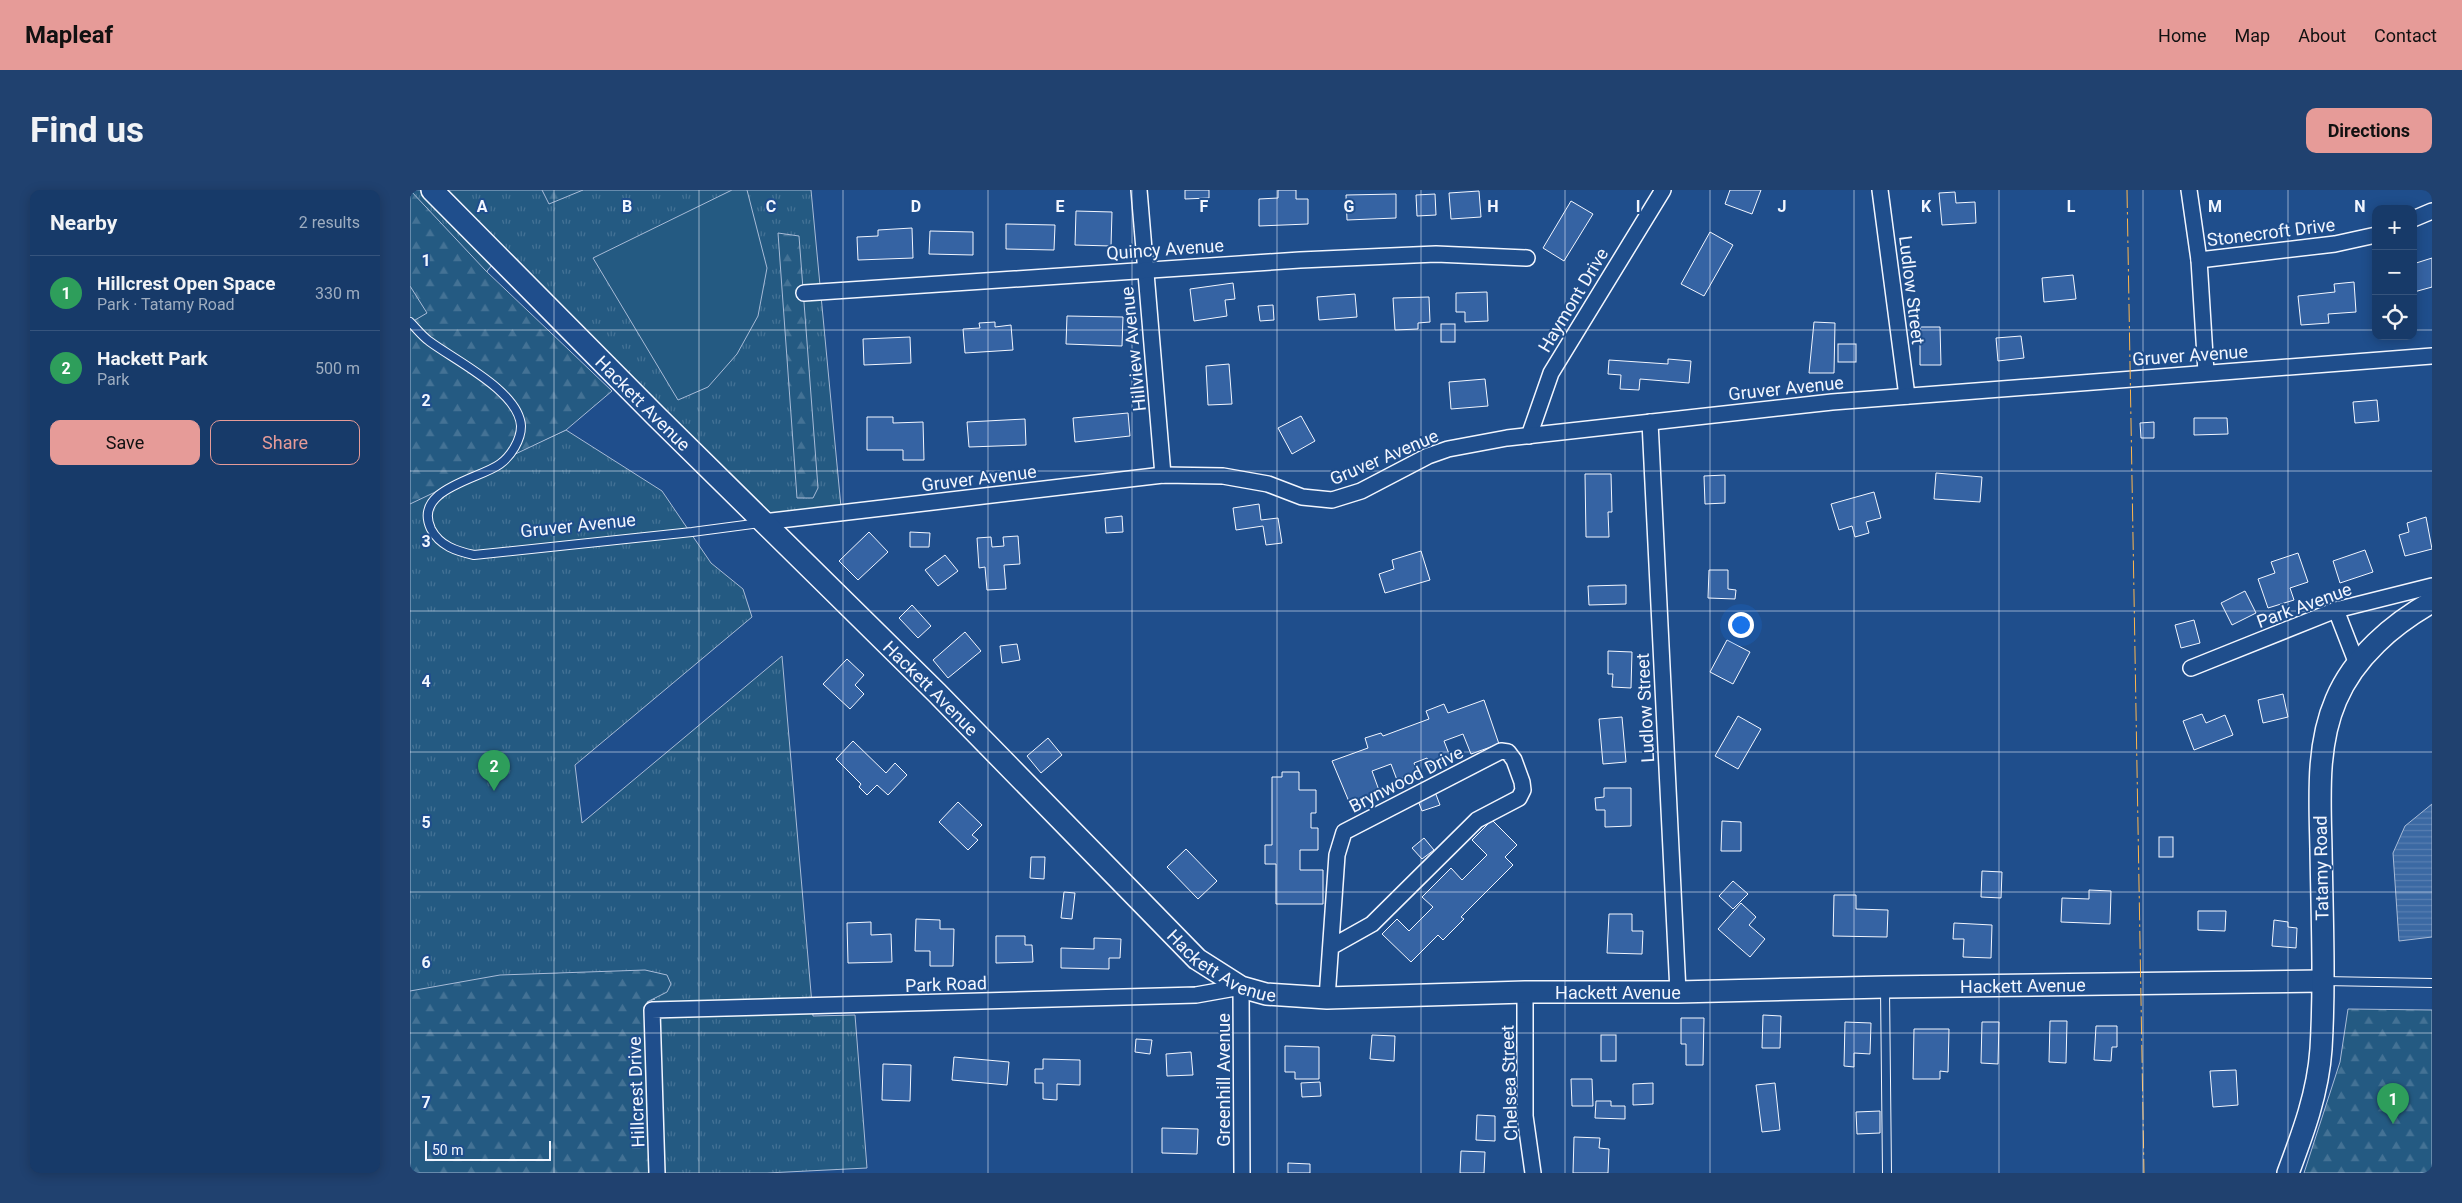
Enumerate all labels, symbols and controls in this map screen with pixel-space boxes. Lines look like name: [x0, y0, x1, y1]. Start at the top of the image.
text: Mapleaf: [25, 21, 113, 49]
text: Home: [2158, 25, 2207, 46]
text: Map: [2235, 25, 2270, 46]
text: About: [2298, 25, 2346, 46]
text: Contact: [2374, 25, 2437, 46]
button: Directions: [2306, 108, 2432, 153]
text: Find us: [30, 110, 144, 151]
text: A: [477, 197, 488, 216]
text: B: [622, 197, 632, 216]
text: C: [766, 197, 776, 216]
text: D: [911, 197, 921, 216]
text: E: [1056, 197, 1065, 216]
text: F: [1200, 197, 1209, 216]
text: G: [1344, 197, 1355, 216]
text: H: [1487, 197, 1499, 216]
text: I: [1636, 197, 1640, 216]
text: J: [1778, 197, 1786, 216]
text: K: [1921, 197, 1932, 216]
text: L: [2067, 197, 2076, 216]
text: M: [2208, 197, 2222, 216]
text: N: [2354, 197, 2366, 216]
map controls: [2372, 205, 2417, 340]
button: +: [2372, 205, 2417, 250]
text: Nearby: [50, 211, 117, 235]
text: 2 results: [299, 213, 360, 232]
street label: Stonecroft Drive: [2206, 214, 2336, 250]
street label: Quincy Avenue: [1105, 234, 1225, 264]
street label: Ludlow Street: [1895, 234, 1929, 346]
street label: Haymont Drive: [1534, 244, 1612, 356]
button: −: [2372, 250, 2417, 295]
text: 1: [421, 251, 431, 270]
text: Hillcrest Open Space: [97, 272, 276, 295]
text: 1: [61, 284, 71, 303]
text: 330 m: [315, 284, 360, 303]
street label: Hillview Avenue: [1116, 286, 1150, 412]
text: Park · Tatamy Road: [97, 295, 235, 314]
button: locate: [2372, 295, 2417, 340]
street label: Gruver Avenue: [2131, 340, 2249, 370]
text: Hackett Park: [97, 347, 208, 370]
street label: Hackett Avenue: [591, 351, 695, 455]
text: 2: [61, 359, 71, 378]
text: 500 m: [315, 359, 360, 378]
text: Park: [97, 370, 129, 389]
street label: Gruver Avenue: [1727, 372, 1845, 404]
text: 2: [421, 391, 431, 410]
button: Save: [50, 420, 200, 465]
button: Share: [210, 420, 360, 465]
street label: Gruver Avenue: [1327, 425, 1441, 489]
street label: Gruver Avenue: [920, 461, 1038, 495]
street label: Gruver Avenue: [519, 509, 637, 541]
text: 3: [421, 532, 431, 551]
street label: Park Avenue: [2254, 578, 2354, 632]
your location: [1728, 612, 1754, 638]
street label: Hackett Avenue: [879, 636, 983, 740]
street label: Ludlow Street: [1632, 653, 1658, 763]
text: 4: [421, 672, 431, 691]
street label: Brynwood Drive: [1346, 741, 1466, 817]
pin: 2: [478, 750, 510, 791]
text: 5: [421, 813, 431, 832]
street label: Tatamy Road: [2310, 815, 2332, 921]
street label: Hackett Avenue: [1163, 925, 1277, 1005]
text: 6: [421, 953, 431, 972]
street label: Park Road: [905, 972, 987, 996]
street label: Hackett Avenue: [1960, 974, 2086, 996]
street label: Hackett Avenue: [1555, 982, 1681, 1003]
street label: Greenhill Avenue: [1213, 1013, 1234, 1147]
street label: Chelsea Street: [1496, 1024, 1522, 1141]
street label: Hillcrest Drive: [624, 1036, 648, 1148]
pin: 1: [2377, 1083, 2409, 1124]
text: 7: [421, 1093, 431, 1112]
scale bar: [425, 1138, 551, 1161]
text: 50 m: [432, 1142, 464, 1158]

